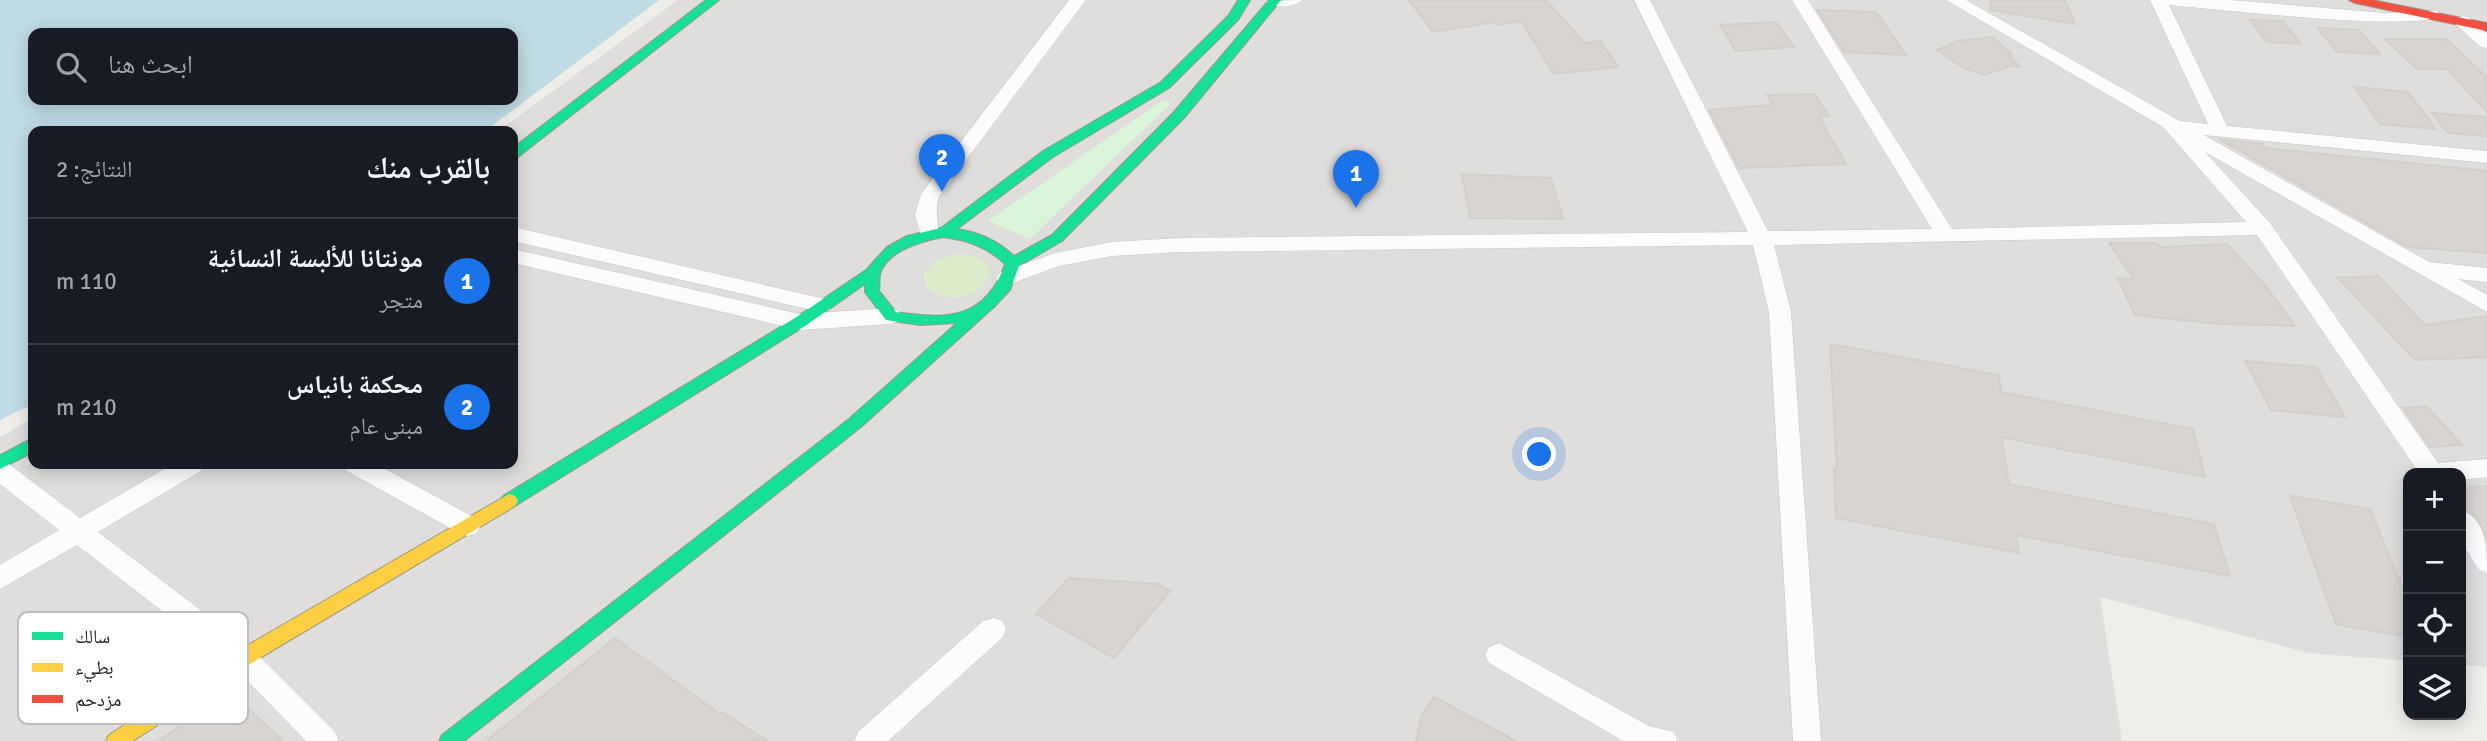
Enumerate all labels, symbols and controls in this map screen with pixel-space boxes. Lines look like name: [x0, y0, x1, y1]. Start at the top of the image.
search box: [28, 28, 518, 105]
icon: search: [52, 48, 90, 86]
text: ابحث هنا: [108, 49, 193, 81]
pin: 2: [919, 134, 965, 192]
text: بالقرب منك: [366, 150, 490, 187]
pin: 1: [1333, 150, 1379, 208]
text: النتائج: 2: [56, 155, 132, 184]
text: مونتانا للألبسة النسائية: [208, 243, 423, 275]
text: 110 m: [56, 267, 117, 296]
text: 1: [461, 267, 473, 296]
text: متجر: [380, 286, 423, 315]
text: محكمة بانياس: [287, 369, 423, 401]
text: 210 m: [56, 393, 117, 422]
text: 2: [461, 393, 473, 422]
text: مبنى عام: [350, 412, 423, 441]
your location: [1522, 437, 1556, 471]
map controls: [2403, 468, 2466, 720]
button: +: [2403, 468, 2466, 531]
button: −: [2403, 531, 2466, 594]
button: locate: [2403, 594, 2466, 657]
legend: [18, 612, 248, 724]
text: سالك: [75, 625, 110, 649]
text: بطيء: [75, 656, 114, 683]
button: layers: [2403, 657, 2466, 720]
text: مزدحم: [75, 688, 121, 712]

